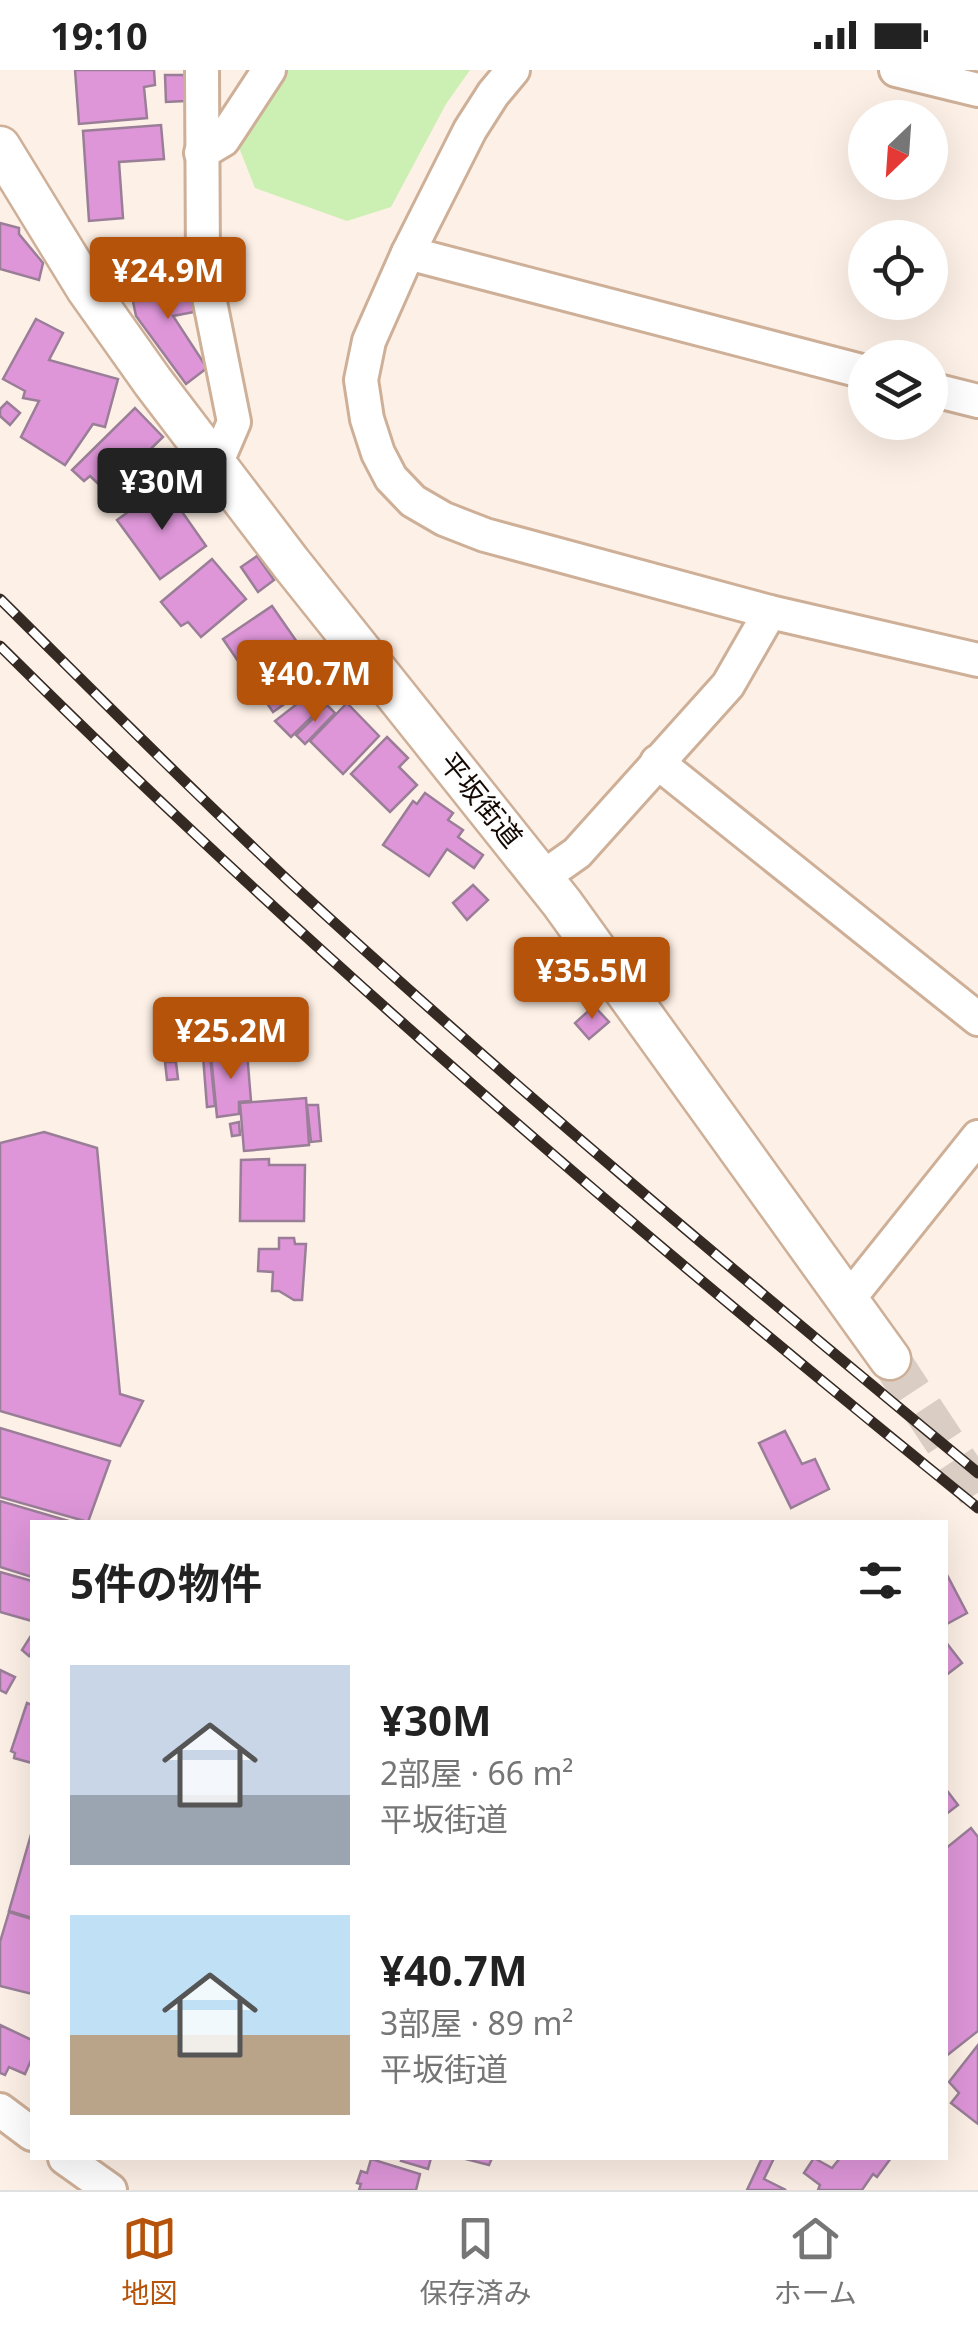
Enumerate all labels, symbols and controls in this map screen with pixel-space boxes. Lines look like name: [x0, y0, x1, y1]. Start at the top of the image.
text: 19:10: [50, 9, 148, 61]
north arrow: [848, 100, 948, 200]
map controls: [848, 100, 948, 440]
button: locate: [848, 220, 948, 320]
pin: ¥24.9M: [87, 237, 249, 322]
text: ¥24.9M: [112, 248, 224, 291]
button: layers: [848, 340, 948, 440]
pin: ¥30M: [103, 448, 221, 533]
text: ¥30M: [119, 459, 205, 502]
pin: ¥40.7M: [234, 640, 396, 725]
text: ¥40.7M: [259, 651, 371, 694]
street label: 平坂街道: [432, 744, 532, 855]
pin: ¥35.5M: [511, 937, 673, 1022]
text: ¥35.5M: [536, 948, 648, 991]
pin: ¥25.2M: [150, 997, 312, 1082]
text: ¥25.2M: [175, 1008, 287, 1051]
icon: filters: [853, 1553, 908, 1608]
text: 5件の物件: [70, 1554, 262, 1611]
text: ¥30M: [380, 1691, 492, 1748]
icon: home: [150, 1705, 270, 1825]
text: 2部屋 · 66 m²: [380, 1751, 574, 1794]
text: 平坂街道: [380, 1797, 508, 1840]
text: ¥40.7M: [380, 1941, 528, 1998]
icon: home: [150, 1955, 270, 2075]
text: 3部屋 · 89 m²: [380, 2001, 574, 2044]
text: 平坂街道: [380, 2047, 508, 2090]
tab: 地図: [121, 2211, 177, 2311]
tab: 保存済み: [419, 2211, 531, 2311]
tab: ホーム: [774, 2211, 857, 2311]

